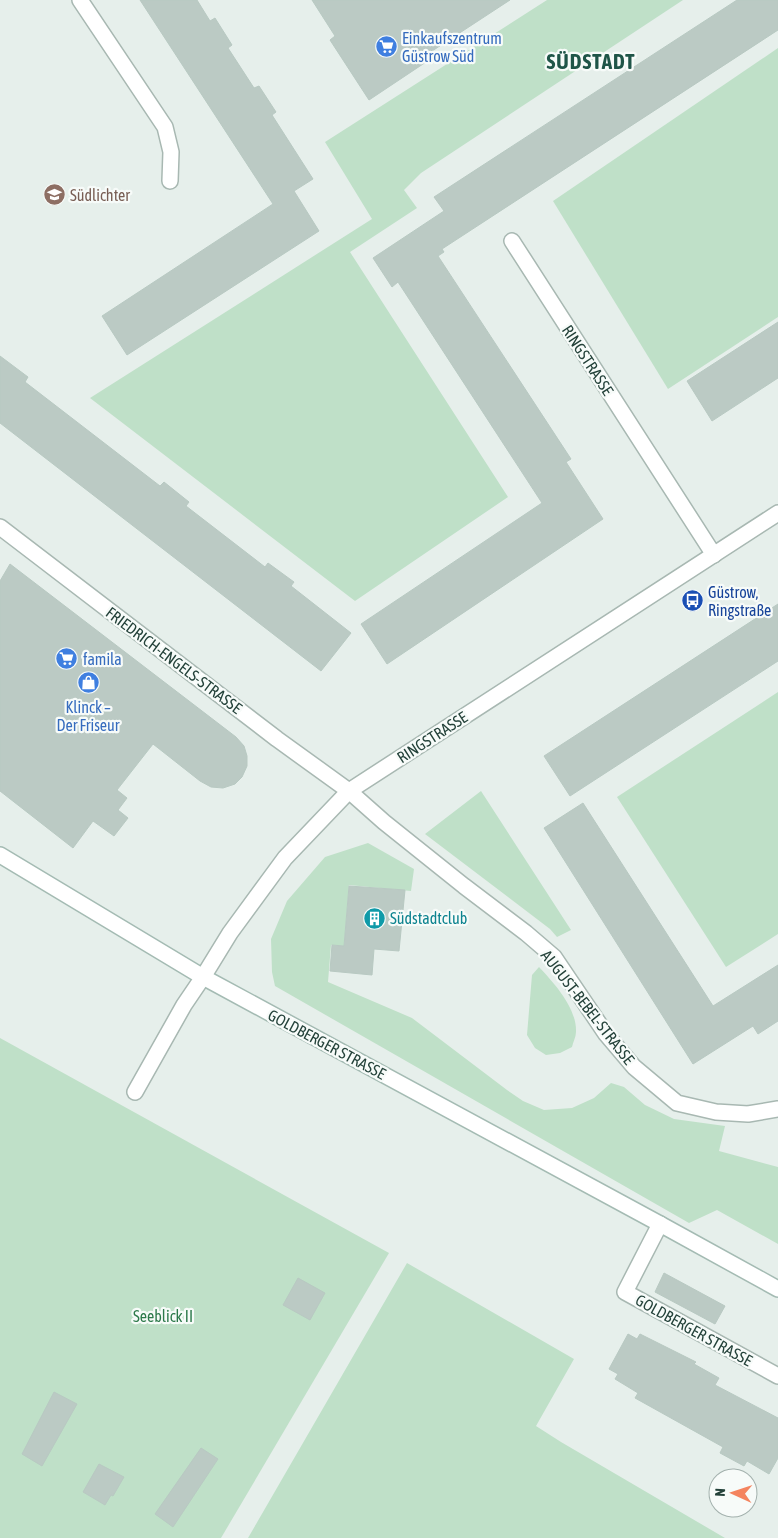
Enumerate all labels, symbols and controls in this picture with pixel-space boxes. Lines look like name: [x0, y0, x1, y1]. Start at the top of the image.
place label: Einkaufszentrum Güstrow Süd: [402, 29, 502, 65]
supermarket icon: Einkaufszentrum Güstrow Süd: [374, 35, 398, 59]
district label: SÜDSTADT: [546, 49, 636, 73]
school or university icon: Südlichter: [42, 183, 66, 207]
place label: Südlichter: [70, 186, 130, 204]
street label: RINGSTRASSE: [559, 322, 617, 399]
place label: Güstrow, Ringstraße: [708, 583, 771, 620]
bus stop icon: Güstrow, Ringstraße: [680, 589, 704, 613]
street label: FRIEDRICH-ENGELS-STRASSE: [103, 603, 246, 717]
supermarket icon: famila: [55, 647, 79, 671]
place label: famila: [83, 650, 122, 668]
shop icon: Klinck – Der Friseur: [76, 671, 100, 695]
place label: Klinck – Der Friseur: [56, 698, 120, 734]
street label: RINGSTRASSE: [394, 708, 471, 766]
building icon: Südstadtclub: [362, 906, 386, 930]
place label: Südstadtclub: [390, 909, 467, 927]
street label: AUGUST-BEBEL-STRASSE: [538, 946, 638, 1068]
street label: GOLDBERGER STRASSE: [265, 1005, 389, 1083]
street label: GOLDBERGER STRASSE: [633, 1290, 756, 1370]
park label: Seeblick II: [133, 1307, 193, 1325]
north arrow: [708, 1468, 758, 1518]
text: N: [712, 1488, 728, 1497]

